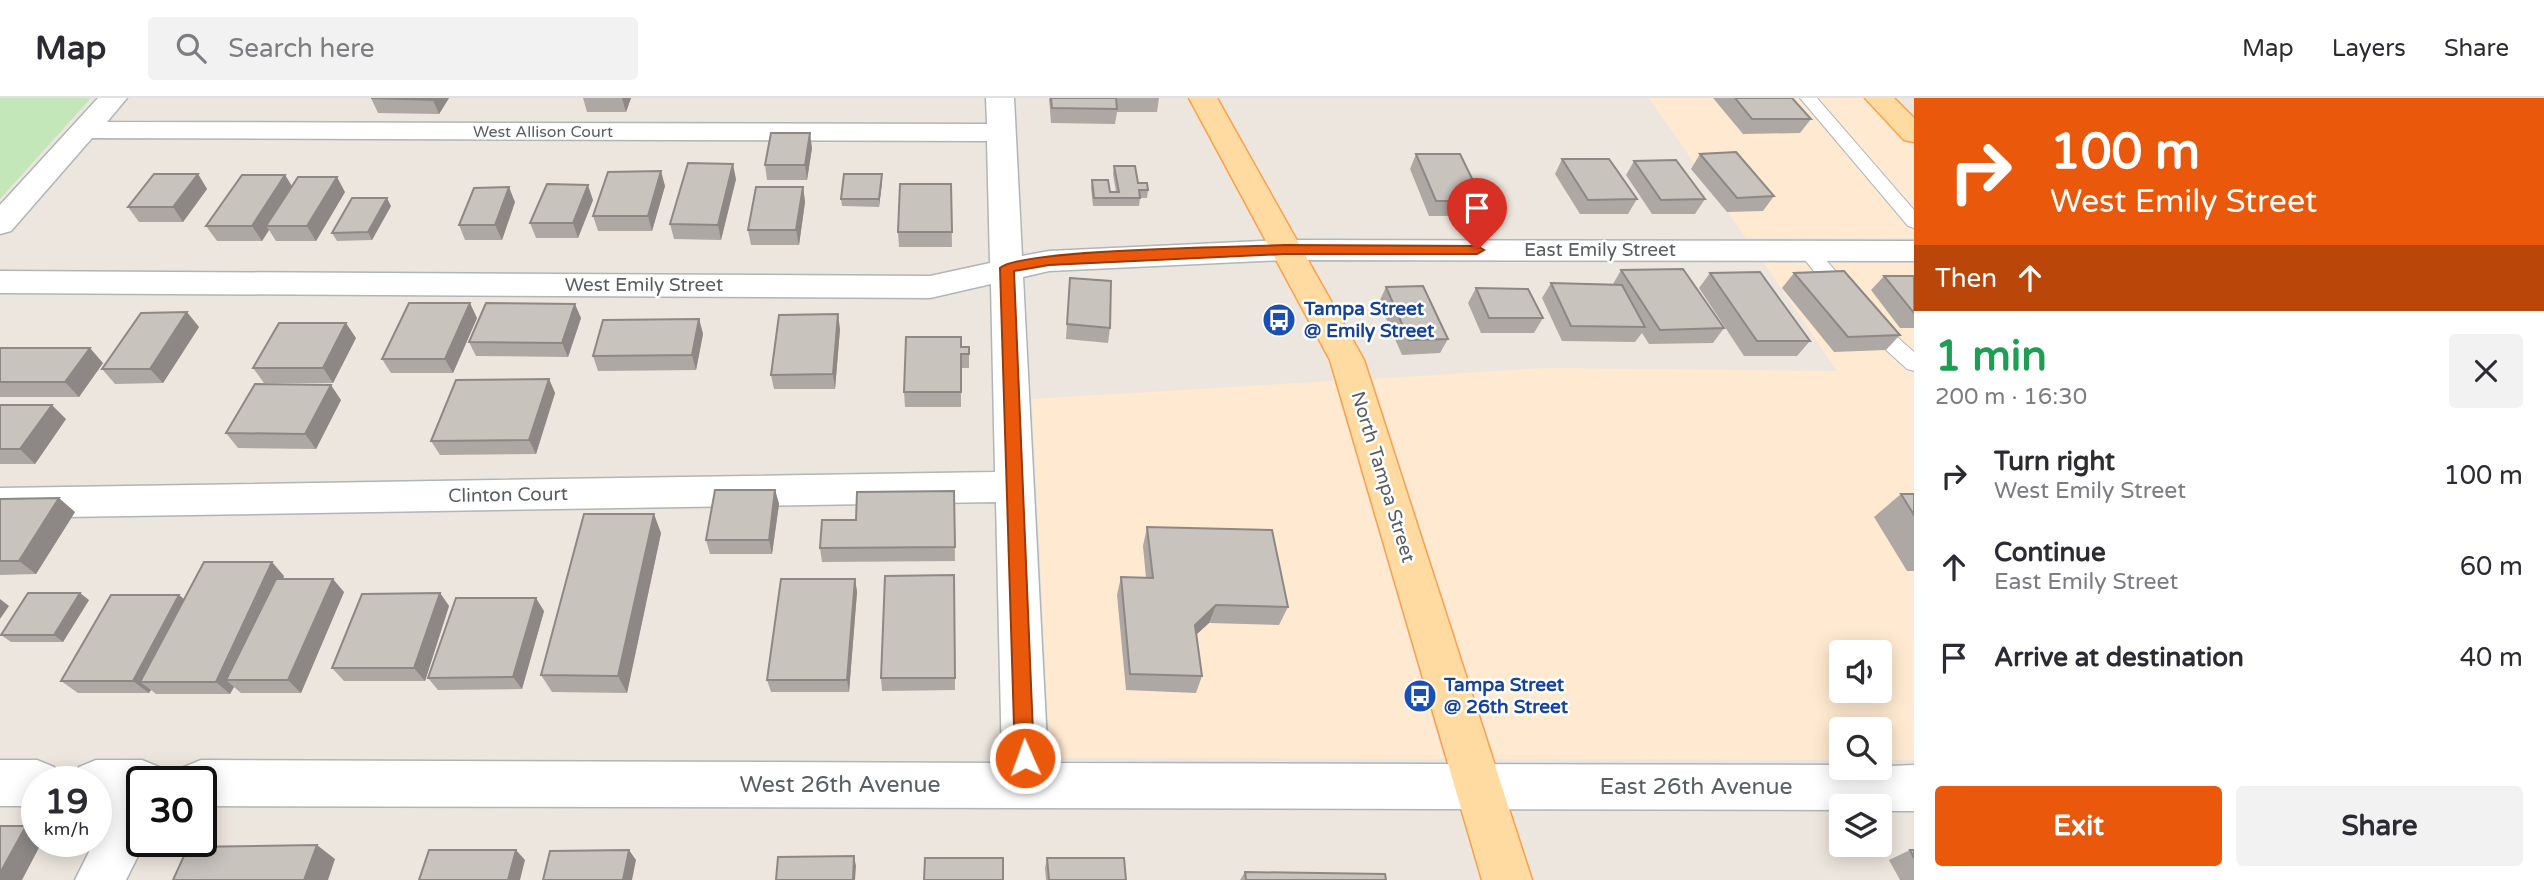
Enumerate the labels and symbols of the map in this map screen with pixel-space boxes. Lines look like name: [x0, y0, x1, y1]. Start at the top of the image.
street label: West Allison Court: [473, 122, 613, 142]
pin: [1447, 178, 1507, 250]
street label: East Emily Street: [1524, 239, 1676, 261]
street label: West Emily Street: [565, 274, 723, 296]
place label: Tampa Street @ Emily Street: [1303, 298, 1435, 343]
bus stop icon: Tampa Street @ Emily Street: [1260, 301, 1298, 339]
street label: North Tampa Street: [1347, 389, 1419, 565]
street label: Clinton Court: [448, 483, 568, 507]
place label: Tampa Street @ 26th Street: [1443, 674, 1569, 718]
bus stop icon: Tampa Street @ 26th Street: [1401, 677, 1439, 715]
position arrow: [988, 721, 1062, 795]
speed limit sign: 30: [126, 766, 217, 857]
street label: West 26th Avenue: [740, 771, 940, 799]
street label: East 26th Avenue: [1599, 773, 1793, 801]

